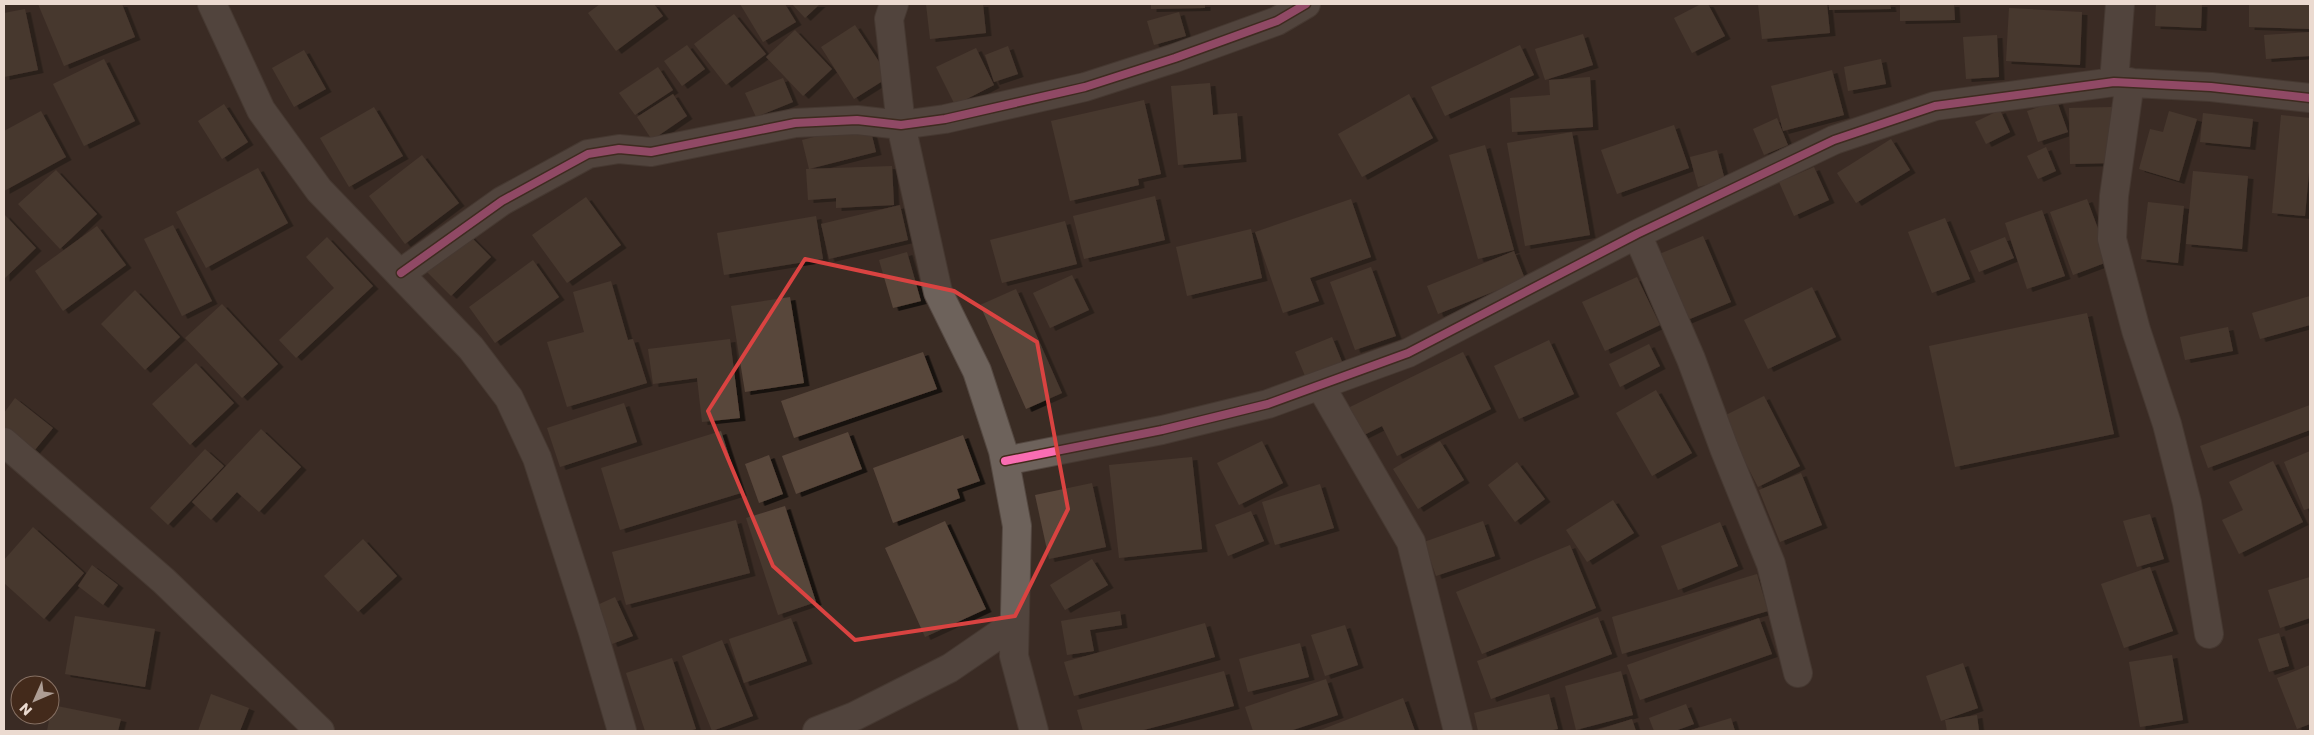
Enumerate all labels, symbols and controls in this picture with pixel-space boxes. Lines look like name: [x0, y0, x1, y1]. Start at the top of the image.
north arrow: [10, 675, 60, 725]
text: N: [15, 698, 37, 720]

